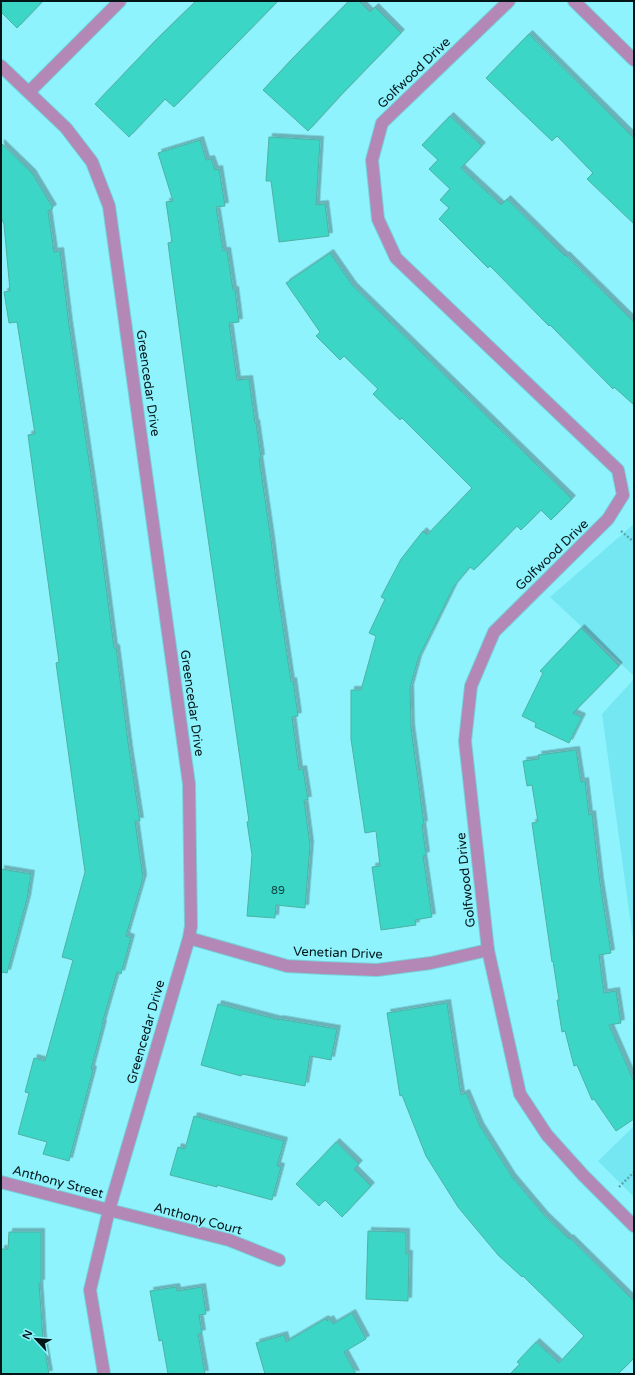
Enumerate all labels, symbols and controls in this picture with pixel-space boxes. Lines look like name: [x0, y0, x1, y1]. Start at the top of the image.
street label: Golfwood Drive: [374, 34, 454, 112]
street label: Greencedar Drive: [133, 329, 163, 437]
street label: Golfwood Drive: [512, 516, 592, 594]
street label: Greencedar Drive: [177, 649, 207, 757]
street label: Golfwood Drive: [453, 832, 479, 928]
house number: 89: [271, 884, 285, 897]
street label: Venetian Drive: [293, 943, 383, 963]
street label: Greencedar Drive: [124, 978, 168, 1086]
street label: Anthony Street: [11, 1162, 105, 1202]
street label: Anthony Court: [152, 1200, 244, 1239]
north arrow: [16, 1319, 56, 1359]
text: N: [20, 1328, 35, 1342]

